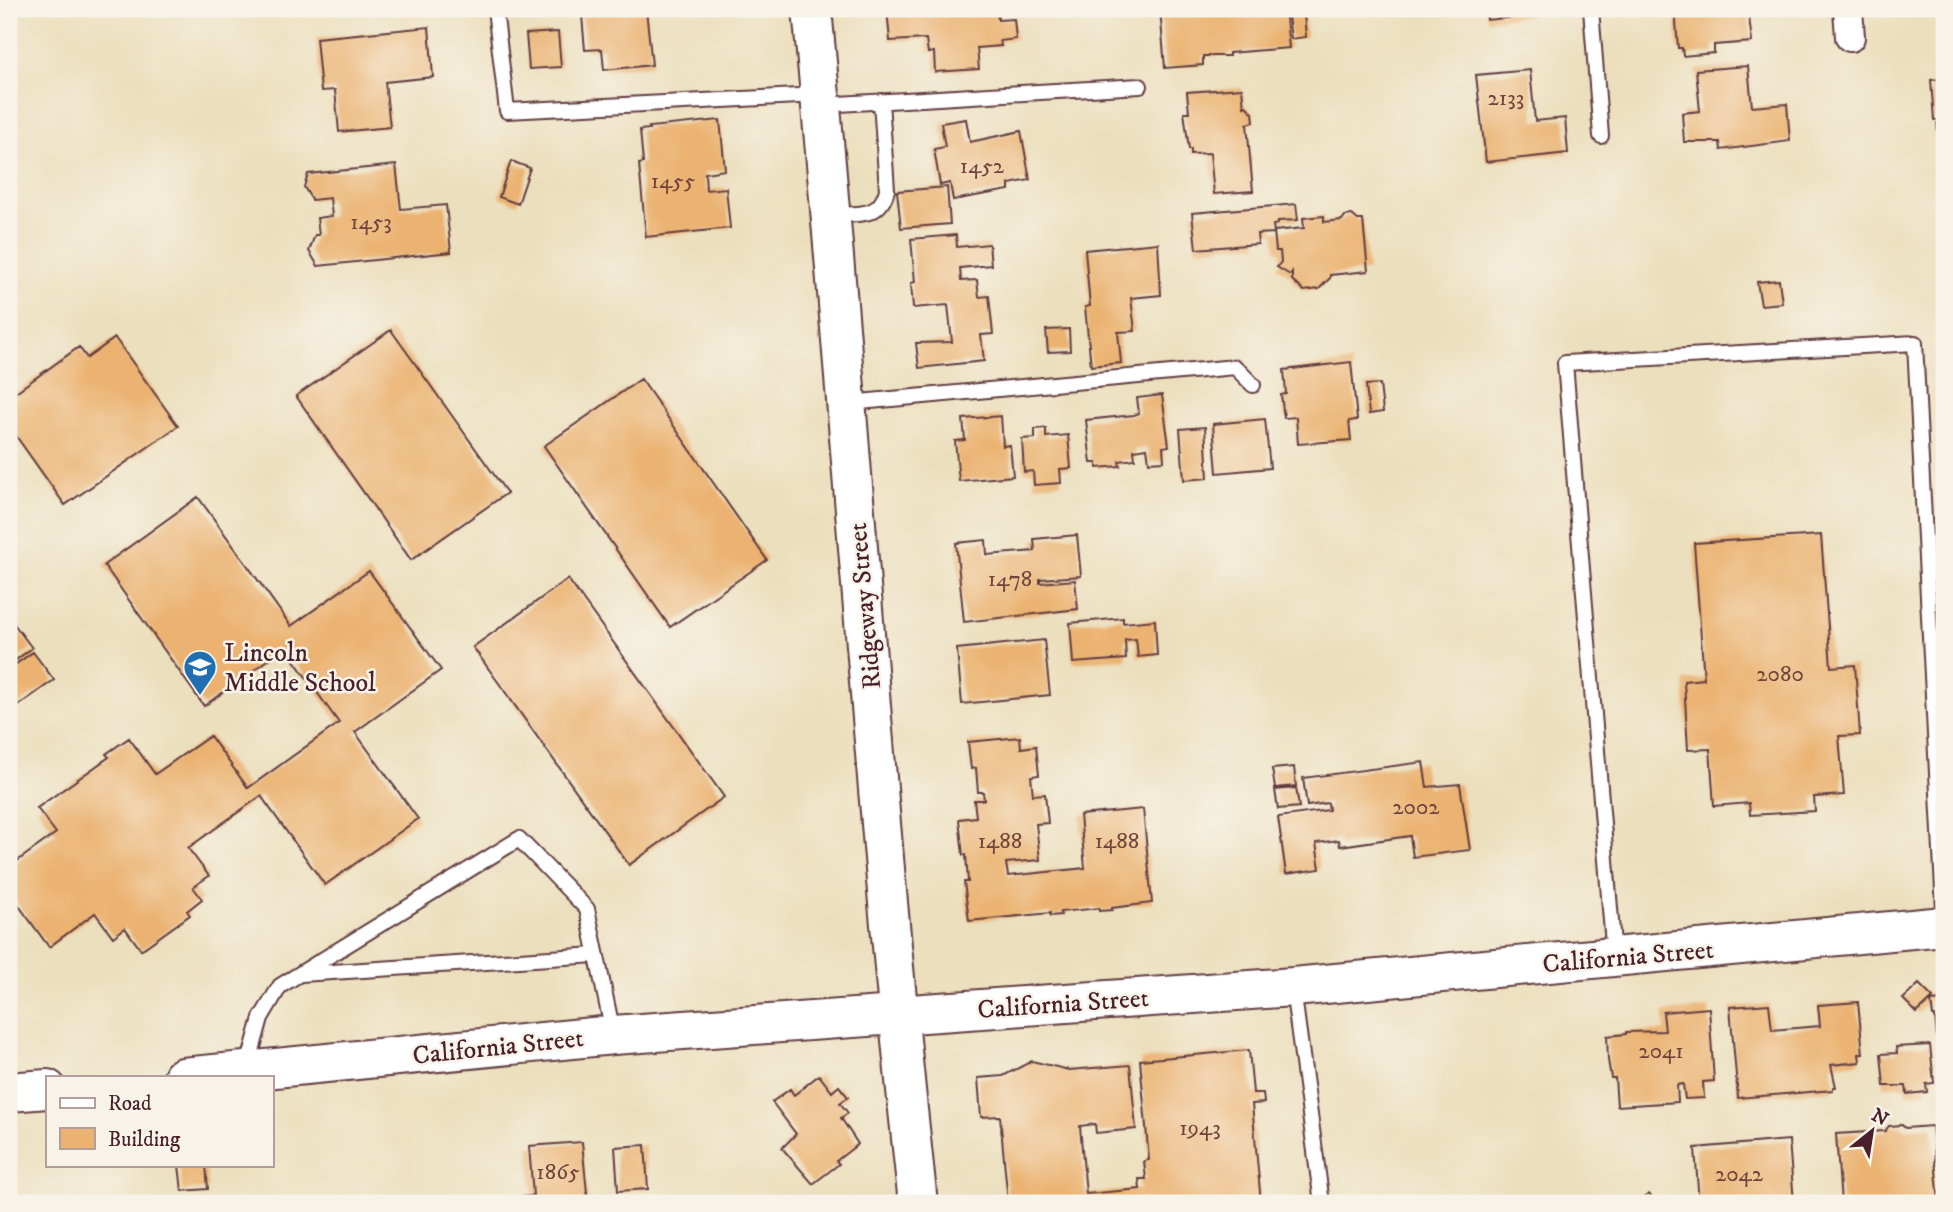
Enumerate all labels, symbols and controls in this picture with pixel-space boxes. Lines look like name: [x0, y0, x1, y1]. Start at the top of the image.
house number: 2133: [1488, 84, 1524, 113]
house number: 1452: [960, 152, 1005, 181]
house number: 1455: [651, 167, 695, 196]
house number: 1453: [350, 208, 392, 237]
street label: Ridgeway Street: [842, 521, 889, 691]
house number: 1478: [988, 565, 1032, 594]
place label: Lincoln Middle School: [224, 637, 376, 700]
school or university icon: Lincoln Middle School: [181, 648, 219, 697]
house number: 2080: [1756, 660, 1804, 689]
house number: 2002: [1392, 793, 1440, 822]
house number: 1488: [978, 827, 1022, 856]
house number: 1488: [1095, 827, 1139, 856]
street label: California Street: [1541, 934, 1715, 981]
street label: California Street: [976, 982, 1150, 1027]
street label: California Street: [411, 1022, 585, 1073]
house number: 2041: [1638, 1037, 1684, 1066]
legend: [46, 1076, 273, 1166]
text: Road: [108, 1091, 152, 1117]
north arrow: [1838, 1096, 1908, 1166]
text: N: [1867, 1104, 1893, 1132]
house number: 1943: [1179, 1114, 1221, 1143]
text: Building: [108, 1127, 181, 1153]
house number: 1865: [536, 1158, 580, 1187]
house number: 2042: [1715, 1160, 1764, 1189]

